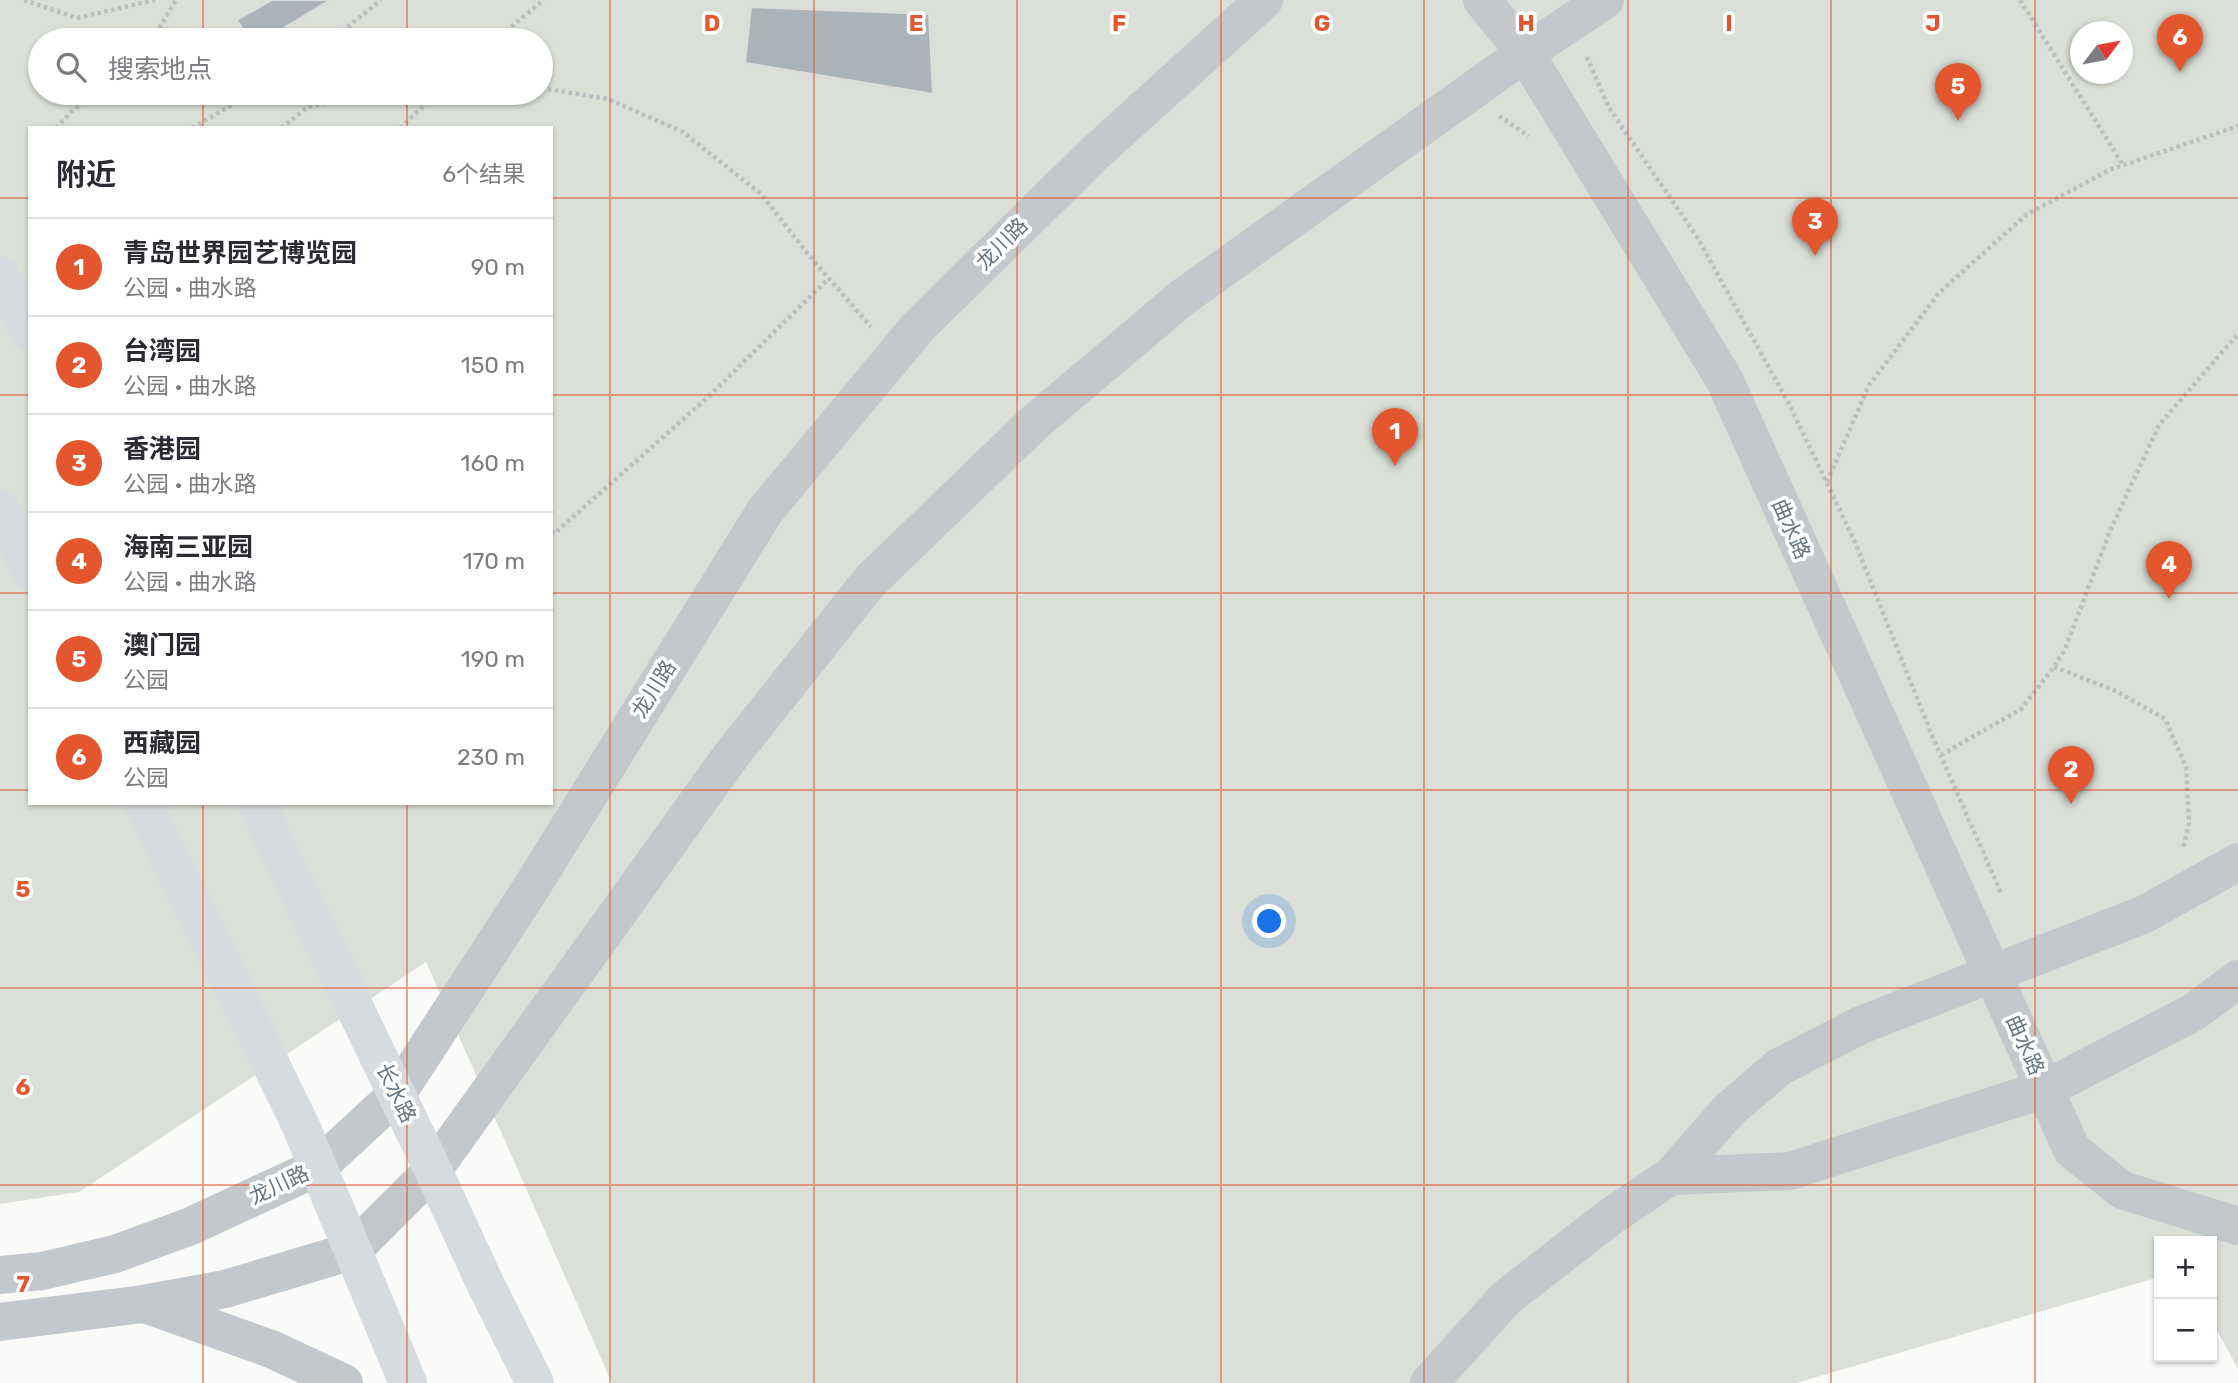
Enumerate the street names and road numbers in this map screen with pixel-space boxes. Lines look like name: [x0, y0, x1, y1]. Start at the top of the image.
street label: 龙川路: [971, 213, 1033, 275]
street label: 曲水路: [1767, 495, 1816, 563]
street label: 龙川路: [626, 655, 681, 722]
street label: 曲水路: [2001, 1011, 2050, 1079]
street label: 长水路: [371, 1059, 421, 1127]
street label: 龙川路: [245, 1160, 313, 1209]

